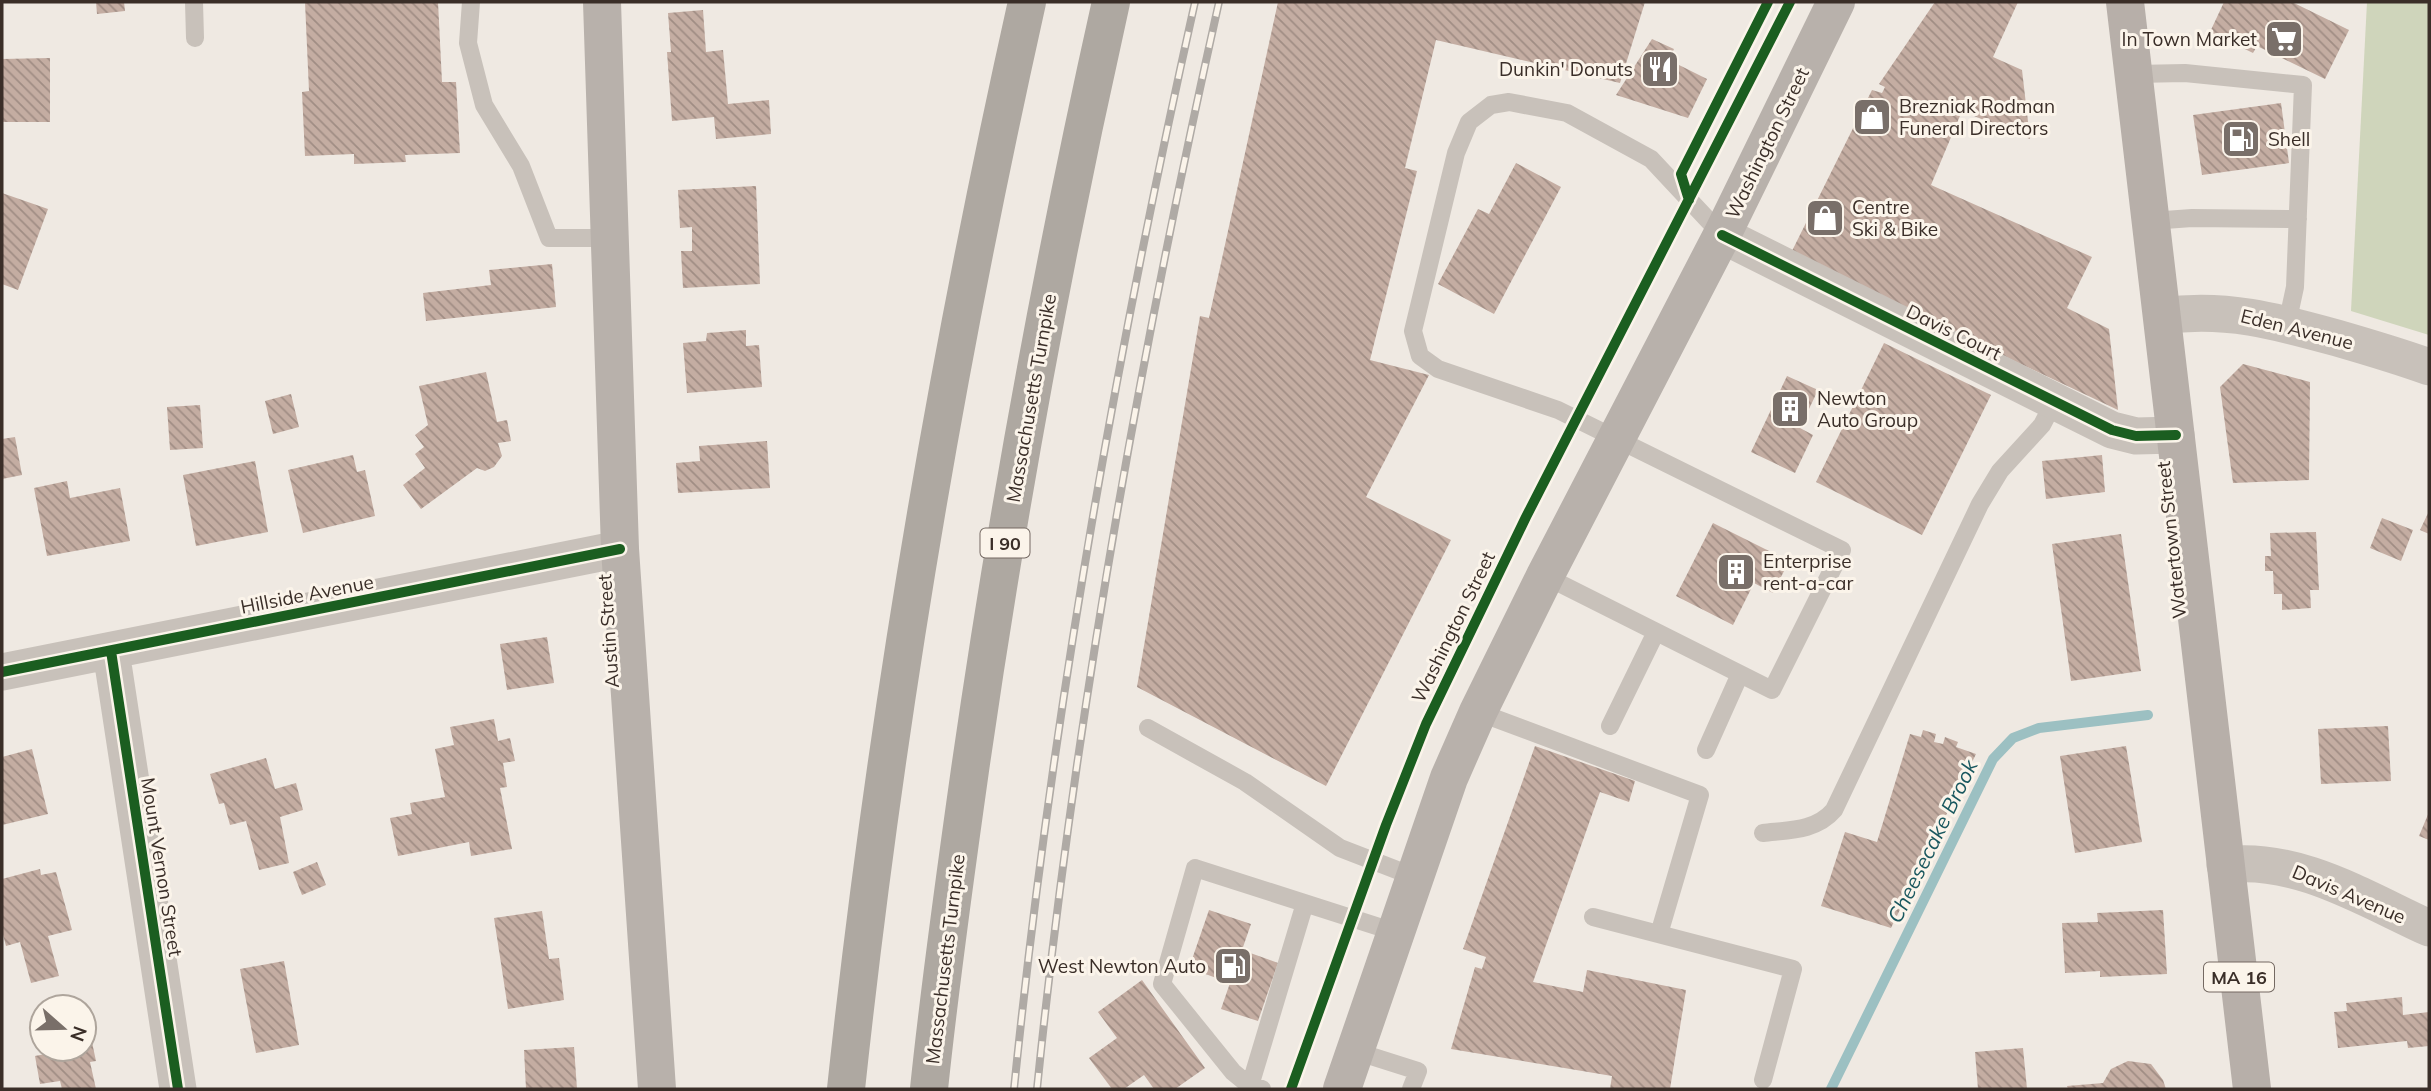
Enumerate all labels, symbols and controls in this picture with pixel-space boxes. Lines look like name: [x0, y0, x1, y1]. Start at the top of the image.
supermarket icon: In Town Market: [2263, 18, 2305, 60]
place label: In Town Market: [2122, 27, 2257, 51]
restaurant icon: Dunkin' Donuts: [1639, 48, 1681, 90]
place label: Dunkin' Donuts: [1499, 57, 1633, 81]
street label: Washington Street: [1720, 63, 1814, 222]
place label: Brezniak Rodman Funeral Directors: [1899, 94, 2055, 140]
shop icon: Brezniak Rodman Funeral Directors: [1851, 96, 1893, 138]
fuel station icon: Shell: [2220, 118, 2262, 160]
place label: Shell: [2268, 127, 2310, 151]
place label: Centre Ski & Bike: [1852, 195, 1938, 241]
shop icon: Centre Ski & Bike: [1804, 197, 1846, 239]
street label: Massachusetts Turnpike: [1001, 292, 1061, 504]
street label: Davis Court: [1903, 299, 2006, 365]
street label: Eden Avenue: [2238, 303, 2356, 355]
place label: Newton Auto Group: [1817, 386, 1918, 432]
building icon: Newton Auto Group: [1769, 388, 1811, 430]
street label: Watertown Street: [2151, 460, 2191, 620]
road number: I 90: [981, 528, 1030, 558]
street label: Washington Street: [1406, 547, 1500, 706]
place label: Enterprise rent-a-car: [1763, 549, 1853, 595]
building icon: Enterprise rent-a-car: [1715, 551, 1757, 593]
street label: Hillside Avenue: [238, 569, 376, 619]
street label: Austin Street: [592, 573, 624, 689]
water label: Cheesecake Brook: [1881, 754, 1983, 927]
street label: Mount Vernon Street: [136, 776, 188, 959]
street label: Massachusetts Turnpike: [920, 853, 970, 1065]
street label: Davis Avenue: [2289, 859, 2409, 929]
fuel station icon: West Newton Auto: [1212, 945, 1254, 987]
place label: West Newton Auto: [1038, 954, 1206, 978]
road number: MA 16: [2204, 962, 2274, 992]
north arrow: [28, 993, 98, 1063]
text: N: [65, 1023, 93, 1045]

